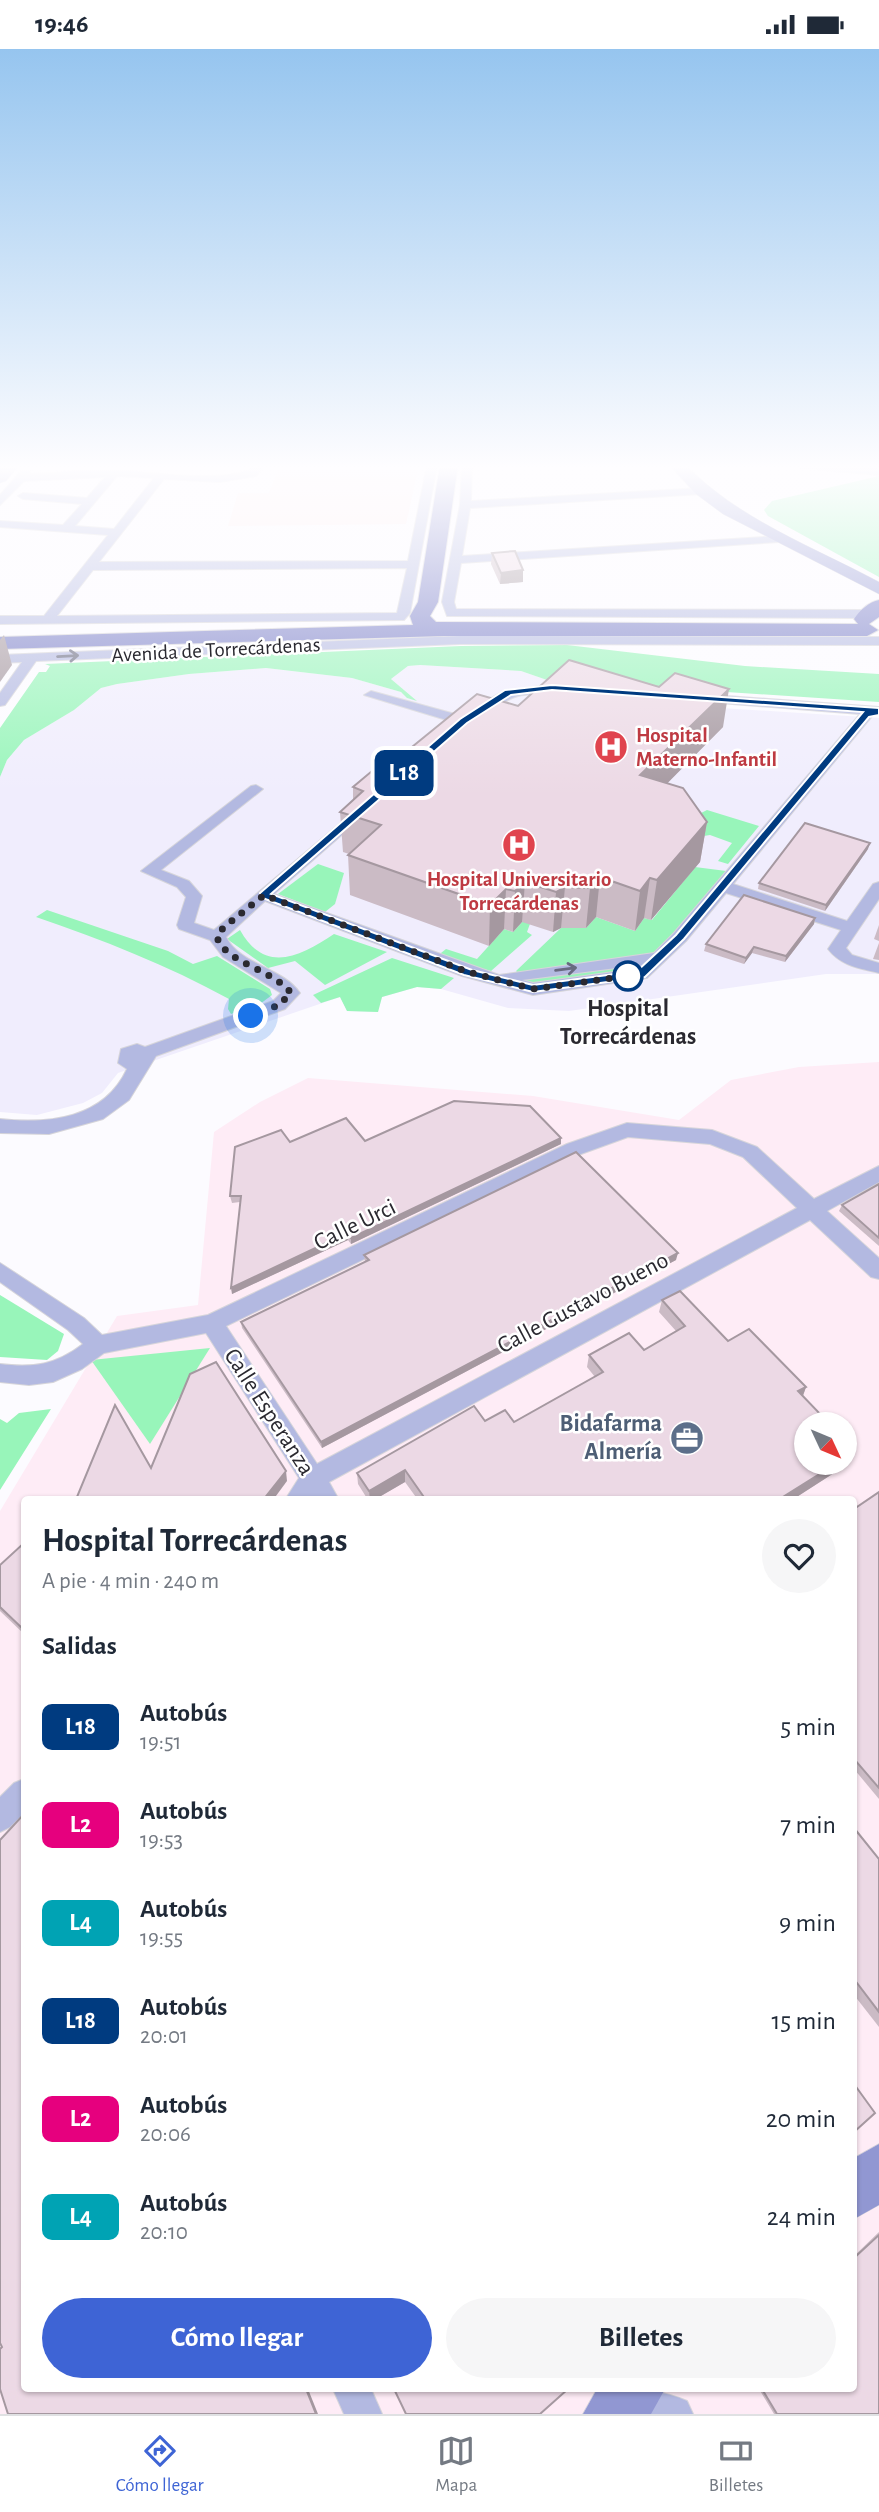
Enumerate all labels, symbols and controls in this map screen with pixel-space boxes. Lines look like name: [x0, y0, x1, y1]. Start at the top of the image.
text: 19:46: [35, 11, 89, 37]
street label: Avenida de Torrecárdenas: [111, 634, 321, 666]
one-way arrow: [56, 650, 79, 663]
place label: Hospital Materno-Infantil: [636, 725, 777, 770]
hospital icon: Hospital Materno-Infantil: [592, 728, 630, 766]
line badge: L18: [364, 750, 444, 796]
text: L18: [389, 761, 419, 785]
hospital icon: Hospital Universitario Torrecárdenas: [500, 826, 538, 864]
place label: Hospital Universitario Torrecárdenas: [427, 869, 611, 914]
marker: Hospital Torrecárdenas: [613, 961, 643, 991]
one-way arrow: [555, 962, 577, 975]
place label: Hospital Torrecárdenas: [560, 997, 696, 1049]
your location: [233, 998, 268, 1033]
street label: Calle Urci: [310, 1195, 400, 1255]
street label: Calle Gustavo Bueno: [494, 1248, 672, 1358]
street label: Calle Esperanza: [219, 1344, 319, 1480]
place label: Bidafarma Almería: [559, 1412, 662, 1464]
north arrow: [794, 1412, 858, 1475]
map controls: [794, 1412, 857, 1475]
office icon: Bidafarma Almería: [668, 1419, 706, 1457]
button: heart: [762, 1519, 836, 1593]
text: Hospital Torrecárdenas: [42, 1525, 347, 1558]
text: A pie · 4 min · 240 m: [42, 1570, 219, 1593]
text: Salidas: [42, 1633, 117, 1659]
text: Autobús: [140, 1700, 227, 1726]
text: 5 min: [780, 1714, 836, 1740]
text: L18: [65, 1715, 96, 1739]
text: 19:51: [140, 1731, 182, 1754]
text: Autobús: [140, 1798, 227, 1824]
text: 7 min: [780, 1812, 836, 1838]
text: L2: [70, 1813, 91, 1837]
text: 19:53: [140, 1829, 183, 1852]
text: Autobús: [140, 1896, 227, 1922]
text: 9 min: [779, 1910, 836, 1936]
text: L4: [69, 1911, 92, 1935]
text: 19:55: [140, 1927, 183, 1950]
text: Autobús: [140, 1994, 227, 2020]
text: 15 min: [771, 2008, 836, 2034]
text: L18: [65, 2009, 96, 2033]
text: 20:01: [140, 2025, 188, 2048]
text: Autobús: [140, 2092, 227, 2118]
text: 20 min: [766, 2106, 836, 2132]
text: L2: [70, 2107, 91, 2131]
text: 20:06: [140, 2123, 191, 2146]
text: Autobús: [140, 2190, 227, 2216]
text: 24 min: [767, 2204, 836, 2230]
text: L4: [69, 2205, 92, 2229]
text: 20:10: [140, 2221, 188, 2244]
button: Cómo llegar: [42, 2298, 432, 2378]
button: Billetes: [446, 2298, 836, 2378]
tab: Cómo llegar: [116, 2432, 204, 2497]
tab: Mapa: [435, 2432, 477, 2497]
tab: Billetes: [709, 2432, 763, 2497]

